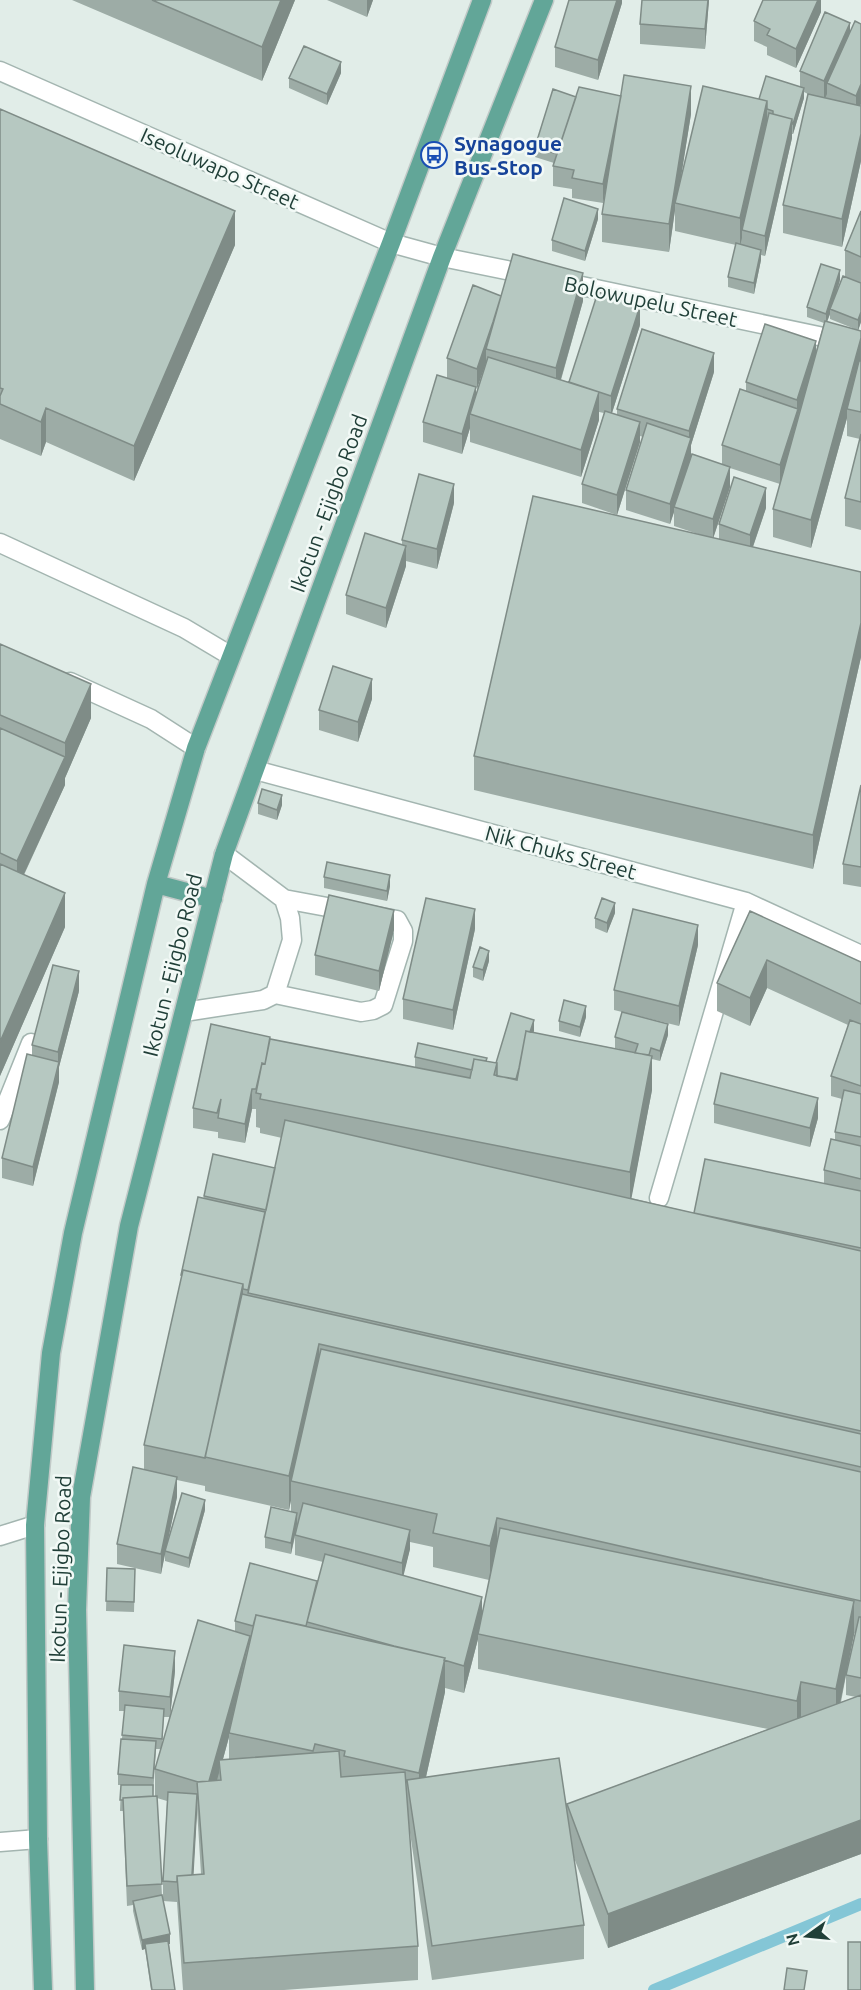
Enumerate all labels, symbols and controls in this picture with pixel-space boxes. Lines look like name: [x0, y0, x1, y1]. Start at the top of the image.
street label: Iseoluwapo Street: [137, 122, 303, 214]
place label: Synagogue Bus-Stop: [454, 131, 562, 179]
bus stop icon: Synagogue Bus-Stop: [419, 140, 449, 170]
street label: Bolowupelu Street: [562, 271, 740, 331]
street label: Ikotun - Ejigbo Road: [285, 411, 371, 595]
street label: Nik Chuks Street: [483, 820, 639, 884]
street label: Ikotun - Ejigbo Road: [138, 871, 206, 1059]
street label: Ikotun - Ejigbo Road: [45, 1475, 75, 1663]
north arrow: [777, 1906, 837, 1966]
text: N: [782, 1932, 803, 1948]

